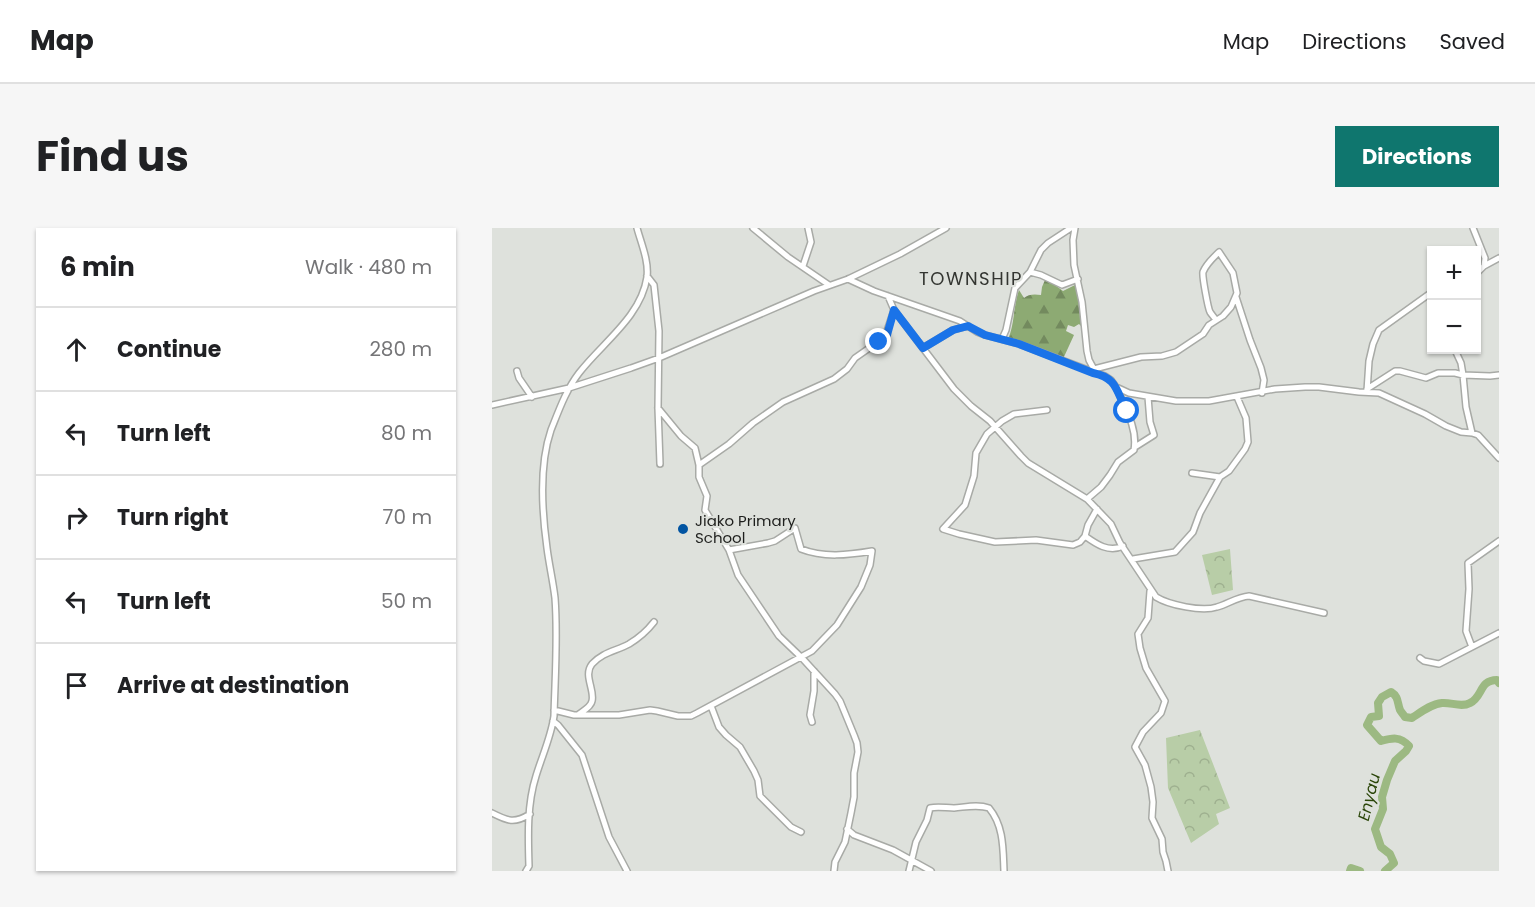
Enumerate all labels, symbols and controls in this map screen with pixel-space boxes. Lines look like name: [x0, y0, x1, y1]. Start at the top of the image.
text: Map: [30, 21, 94, 60]
text: Map: [1223, 27, 1269, 56]
text: Directions: [1302, 27, 1406, 56]
text: Saved: [1439, 27, 1505, 56]
button: Directions: [1335, 126, 1499, 187]
text: Find us: [36, 127, 189, 186]
map controls: [1427, 246, 1481, 354]
button: +: [1427, 246, 1481, 300]
text: 6 min: [60, 249, 135, 285]
text: Walk · 480 m: [305, 253, 432, 281]
district label: TOWNSHIP: [919, 266, 1023, 291]
button: −: [1427, 300, 1481, 354]
route end: [865, 328, 891, 354]
icon: ahead: [60, 333, 93, 366]
text: Continue: [117, 334, 221, 365]
text: 280 m: [369, 335, 432, 363]
route start: [1113, 397, 1139, 423]
icon: left: [60, 417, 93, 450]
text: Turn left: [117, 418, 211, 449]
text: 80 m: [381, 419, 432, 447]
icon: right: [60, 501, 93, 534]
text: Turn right: [117, 502, 228, 533]
text: 70 m: [383, 503, 432, 531]
place label: Jiako Primary School: [695, 510, 796, 548]
marker: Jiako Primary School: [676, 522, 690, 536]
icon: left: [60, 585, 93, 618]
text: Turn left: [117, 586, 211, 617]
text: 50 m: [381, 587, 432, 615]
icon: arrive: [60, 669, 93, 702]
text: Arrive at destination: [117, 670, 349, 701]
water label: Enyau: [1352, 771, 1386, 823]

